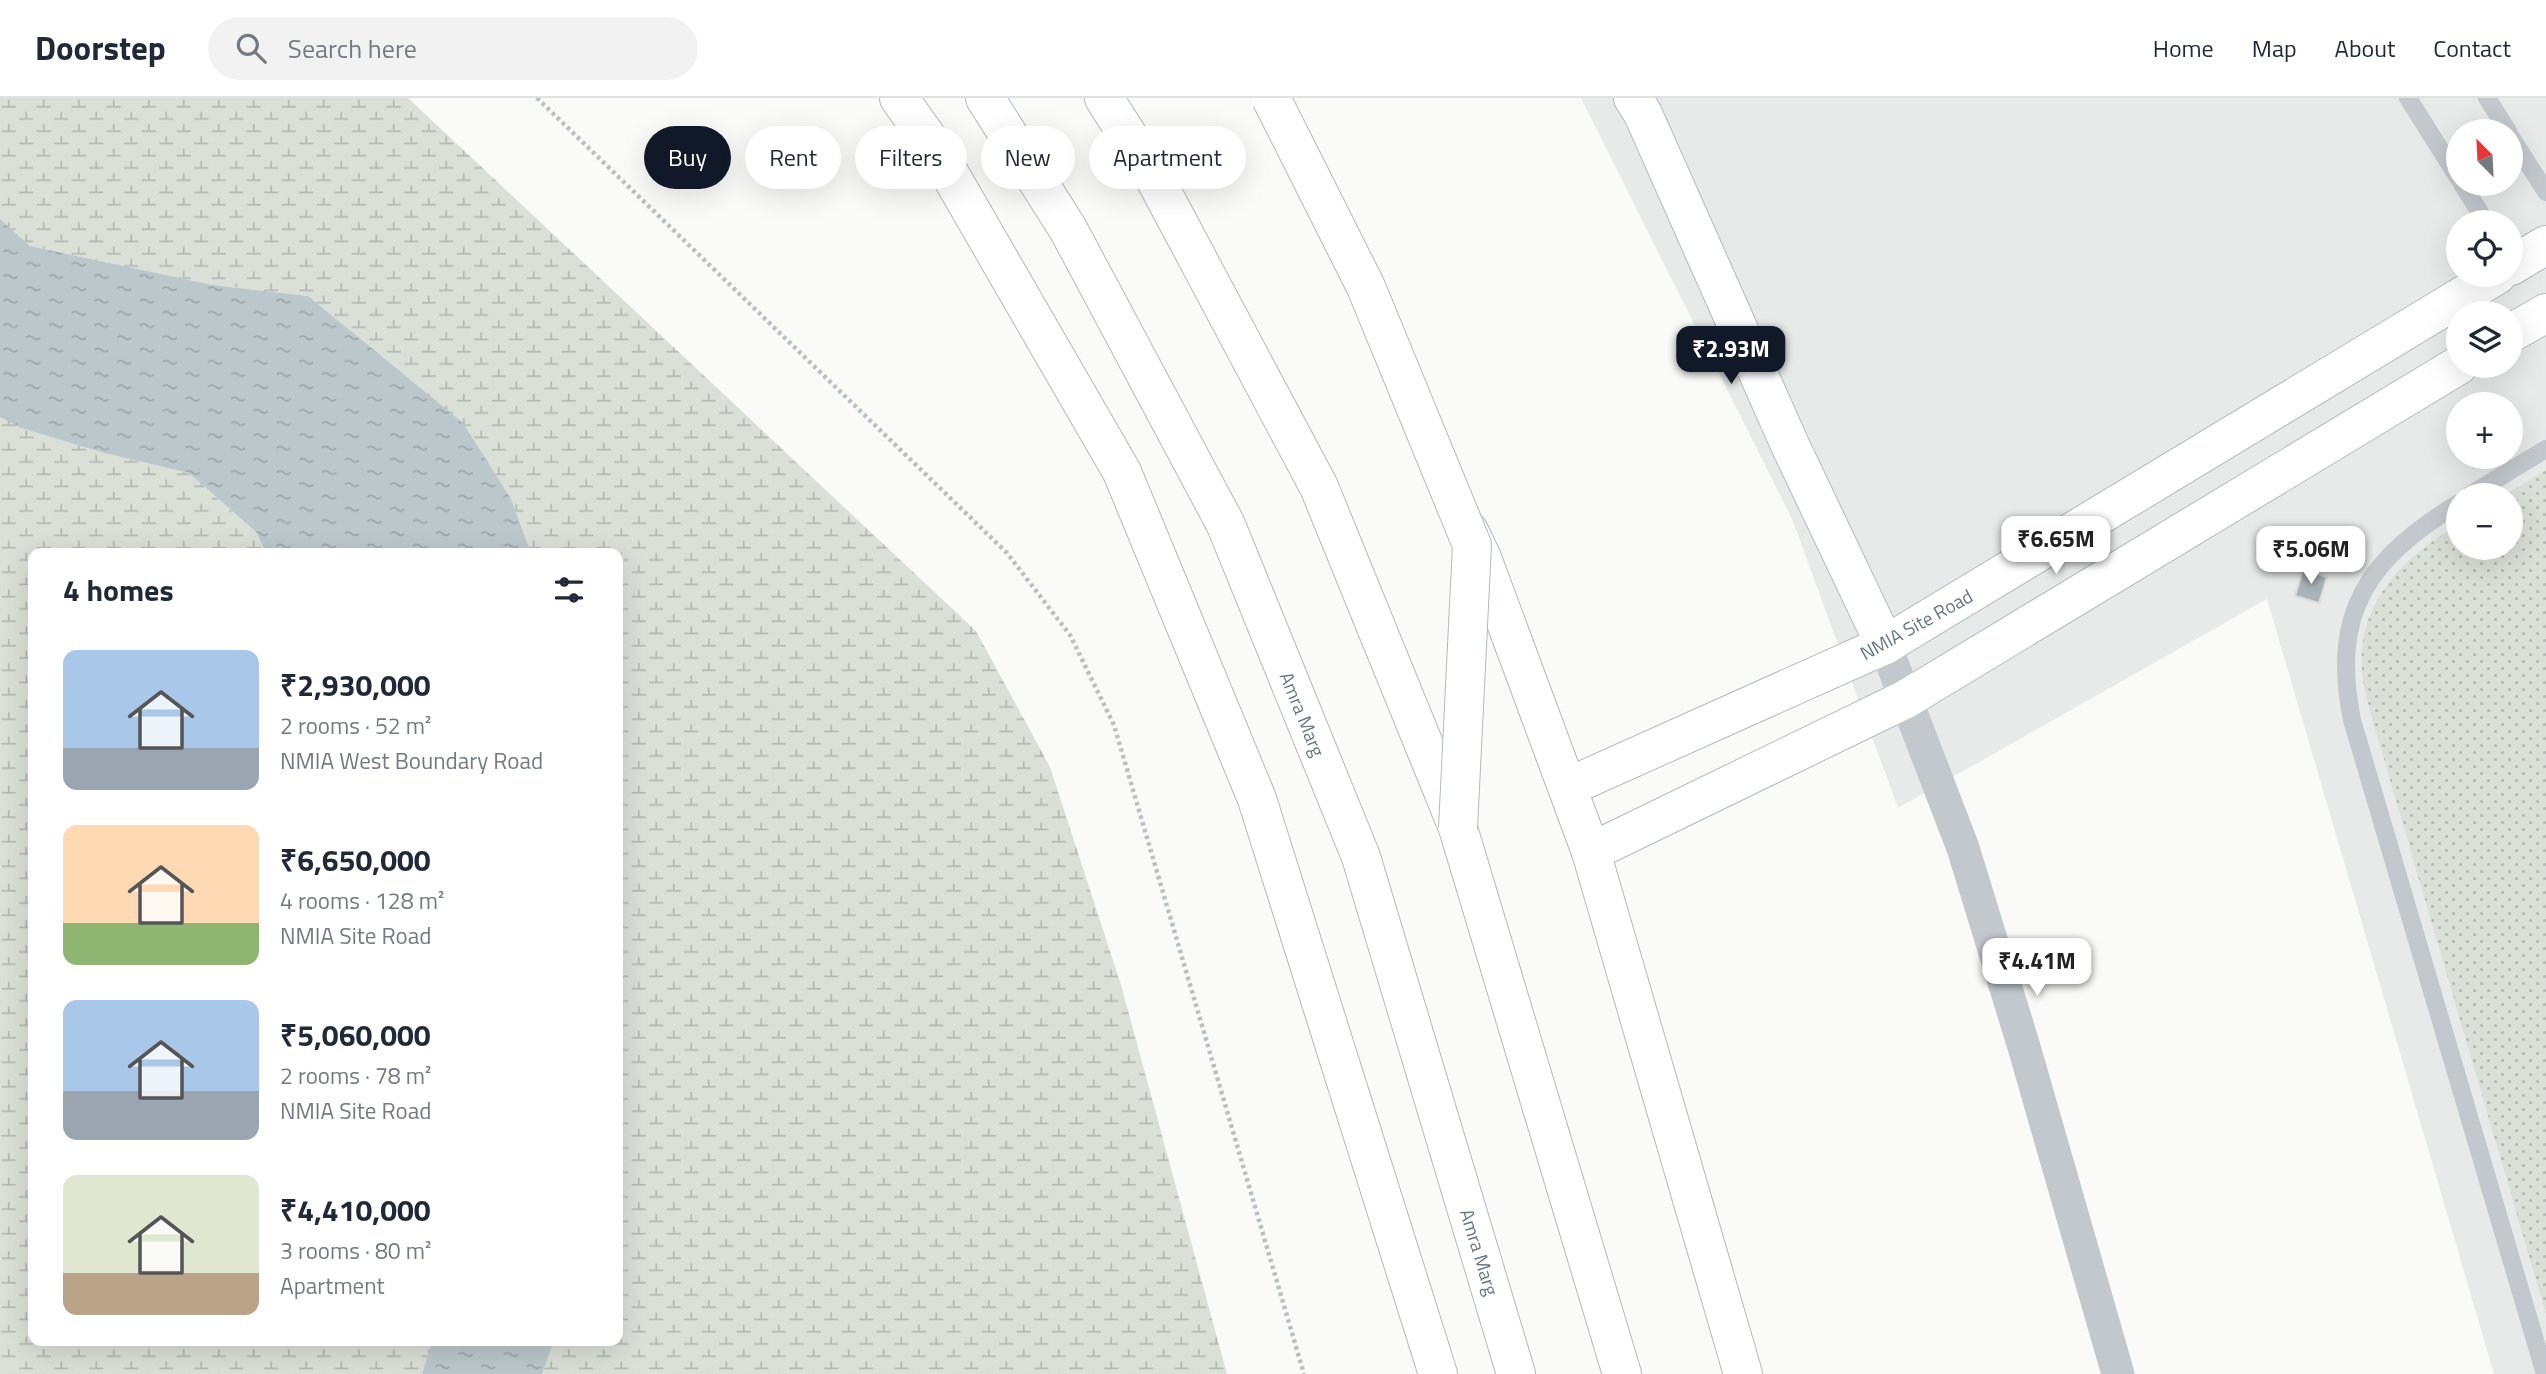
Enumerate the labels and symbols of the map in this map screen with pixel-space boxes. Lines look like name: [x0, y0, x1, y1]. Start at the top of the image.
north arrow: [2446, 119, 2524, 196]
pin: ₹2.93M: [1674, 327, 1788, 386]
pin: ₹6.65M: [1999, 517, 2113, 576]
pin: ₹5.06M: [2254, 526, 2368, 586]
street label: NMIA Site Road: [1854, 581, 1978, 667]
street label: Amra Marg: [1273, 667, 1333, 761]
pin: ₹4.41M: [1980, 939, 2094, 998]
street label: Amra Marg: [1453, 1205, 1507, 1299]

